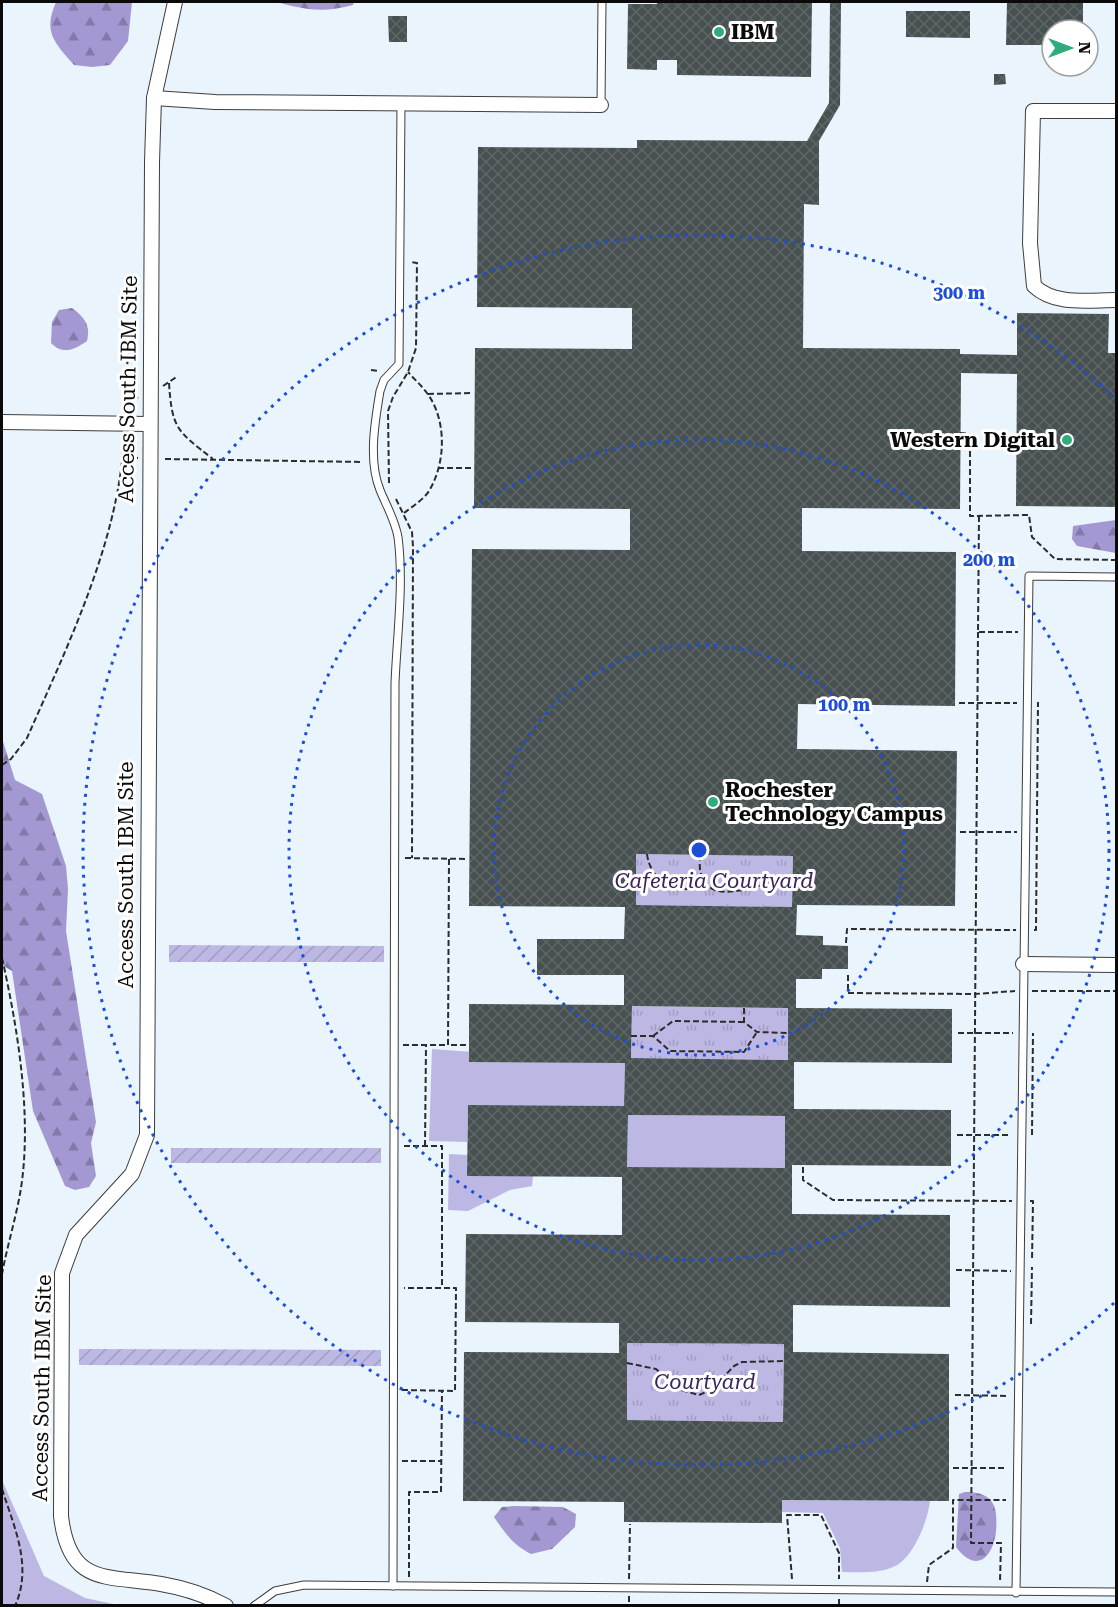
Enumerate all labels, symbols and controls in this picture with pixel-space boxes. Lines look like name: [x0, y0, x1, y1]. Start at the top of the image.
north arrow: [1040, 18, 1100, 78]
place label: IBM: [731, 20, 775, 44]
marker: IBM: [712, 25, 726, 39]
text: N: [1075, 42, 1094, 54]
street label: Access South IBM Site: [114, 275, 142, 503]
text: 300 m: [933, 282, 986, 303]
place label: Western Digital: [890, 428, 1055, 452]
marker: Western Digital: [1060, 433, 1074, 447]
text: 200 m: [963, 549, 1016, 570]
text: 100 m: [818, 694, 871, 715]
street label: Access South IBM Site: [114, 761, 138, 989]
place label: Rochester Technology Campus: [725, 778, 943, 826]
marker: Rochester Technology Campus: [706, 795, 720, 809]
centre of rings: [689, 840, 709, 860]
park label: Cafeteria Courtyard: [615, 869, 813, 893]
street label: Access South IBM Site: [28, 1274, 56, 1502]
park label: Courtyard: [654, 1370, 756, 1394]

